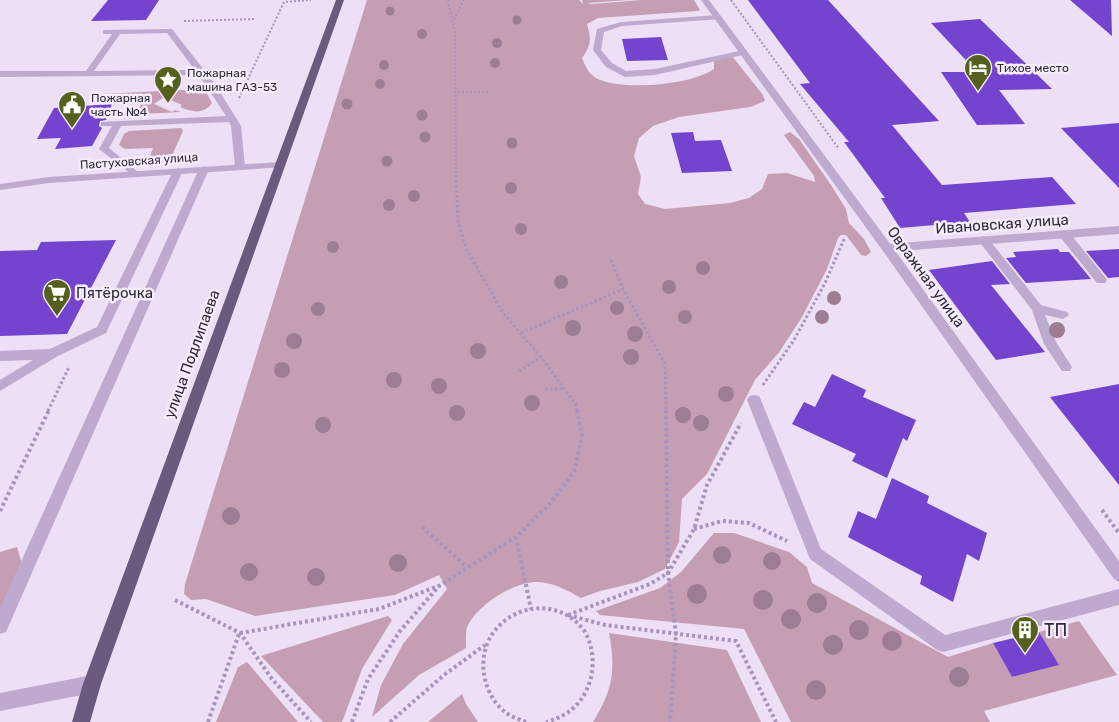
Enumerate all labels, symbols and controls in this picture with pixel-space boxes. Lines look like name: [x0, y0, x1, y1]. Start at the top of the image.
hotel icon: Тихое место: [963, 53, 993, 92]
place label: Тихое место: [997, 61, 1069, 75]
place icon: Пожарная машина ГАЗ-53: [153, 65, 183, 104]
place label: Пожарная машина ГАЗ-53: [187, 66, 277, 94]
public building icon: Пожарная часть №4: [57, 90, 87, 129]
place label: Пожарная часть №4: [91, 91, 150, 119]
street label: Пастуховская улица: [79, 150, 199, 172]
street label: Ивановская улица: [935, 210, 1069, 238]
street label: Овражная улица: [883, 223, 969, 331]
supermarket icon: Пятёрочка: [42, 278, 72, 317]
place label: Пятёрочка: [76, 284, 153, 302]
street label: улица Подлипаева: [160, 287, 224, 421]
building icon: ТП: [1010, 615, 1040, 654]
place label: ТП: [1044, 619, 1067, 641]

